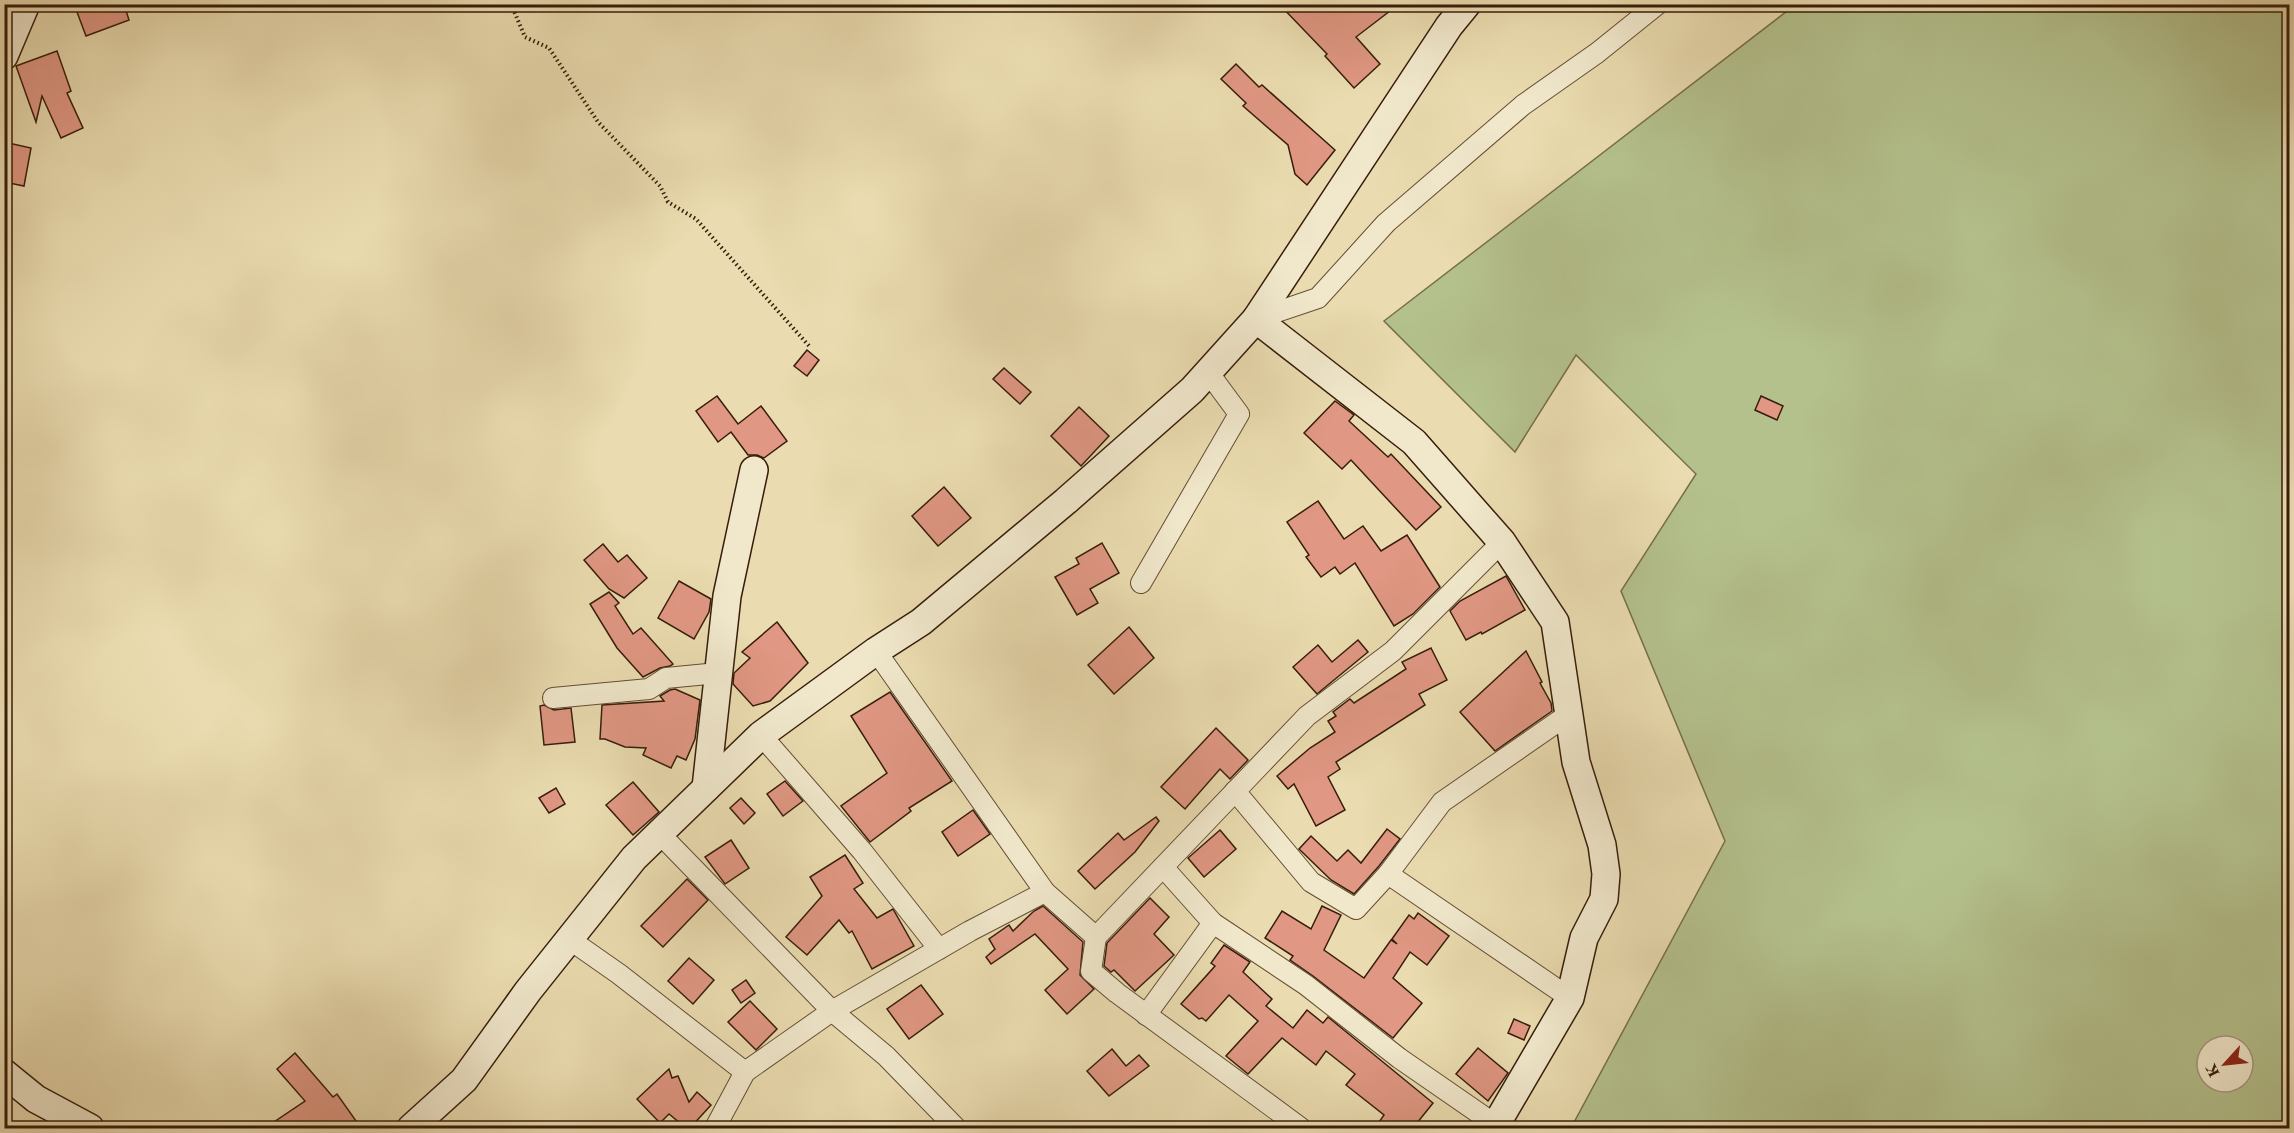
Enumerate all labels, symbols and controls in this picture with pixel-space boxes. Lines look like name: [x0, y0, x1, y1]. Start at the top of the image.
north arrow: [2195, 1034, 2255, 1094]
text: K: [2200, 1060, 2224, 1081]

